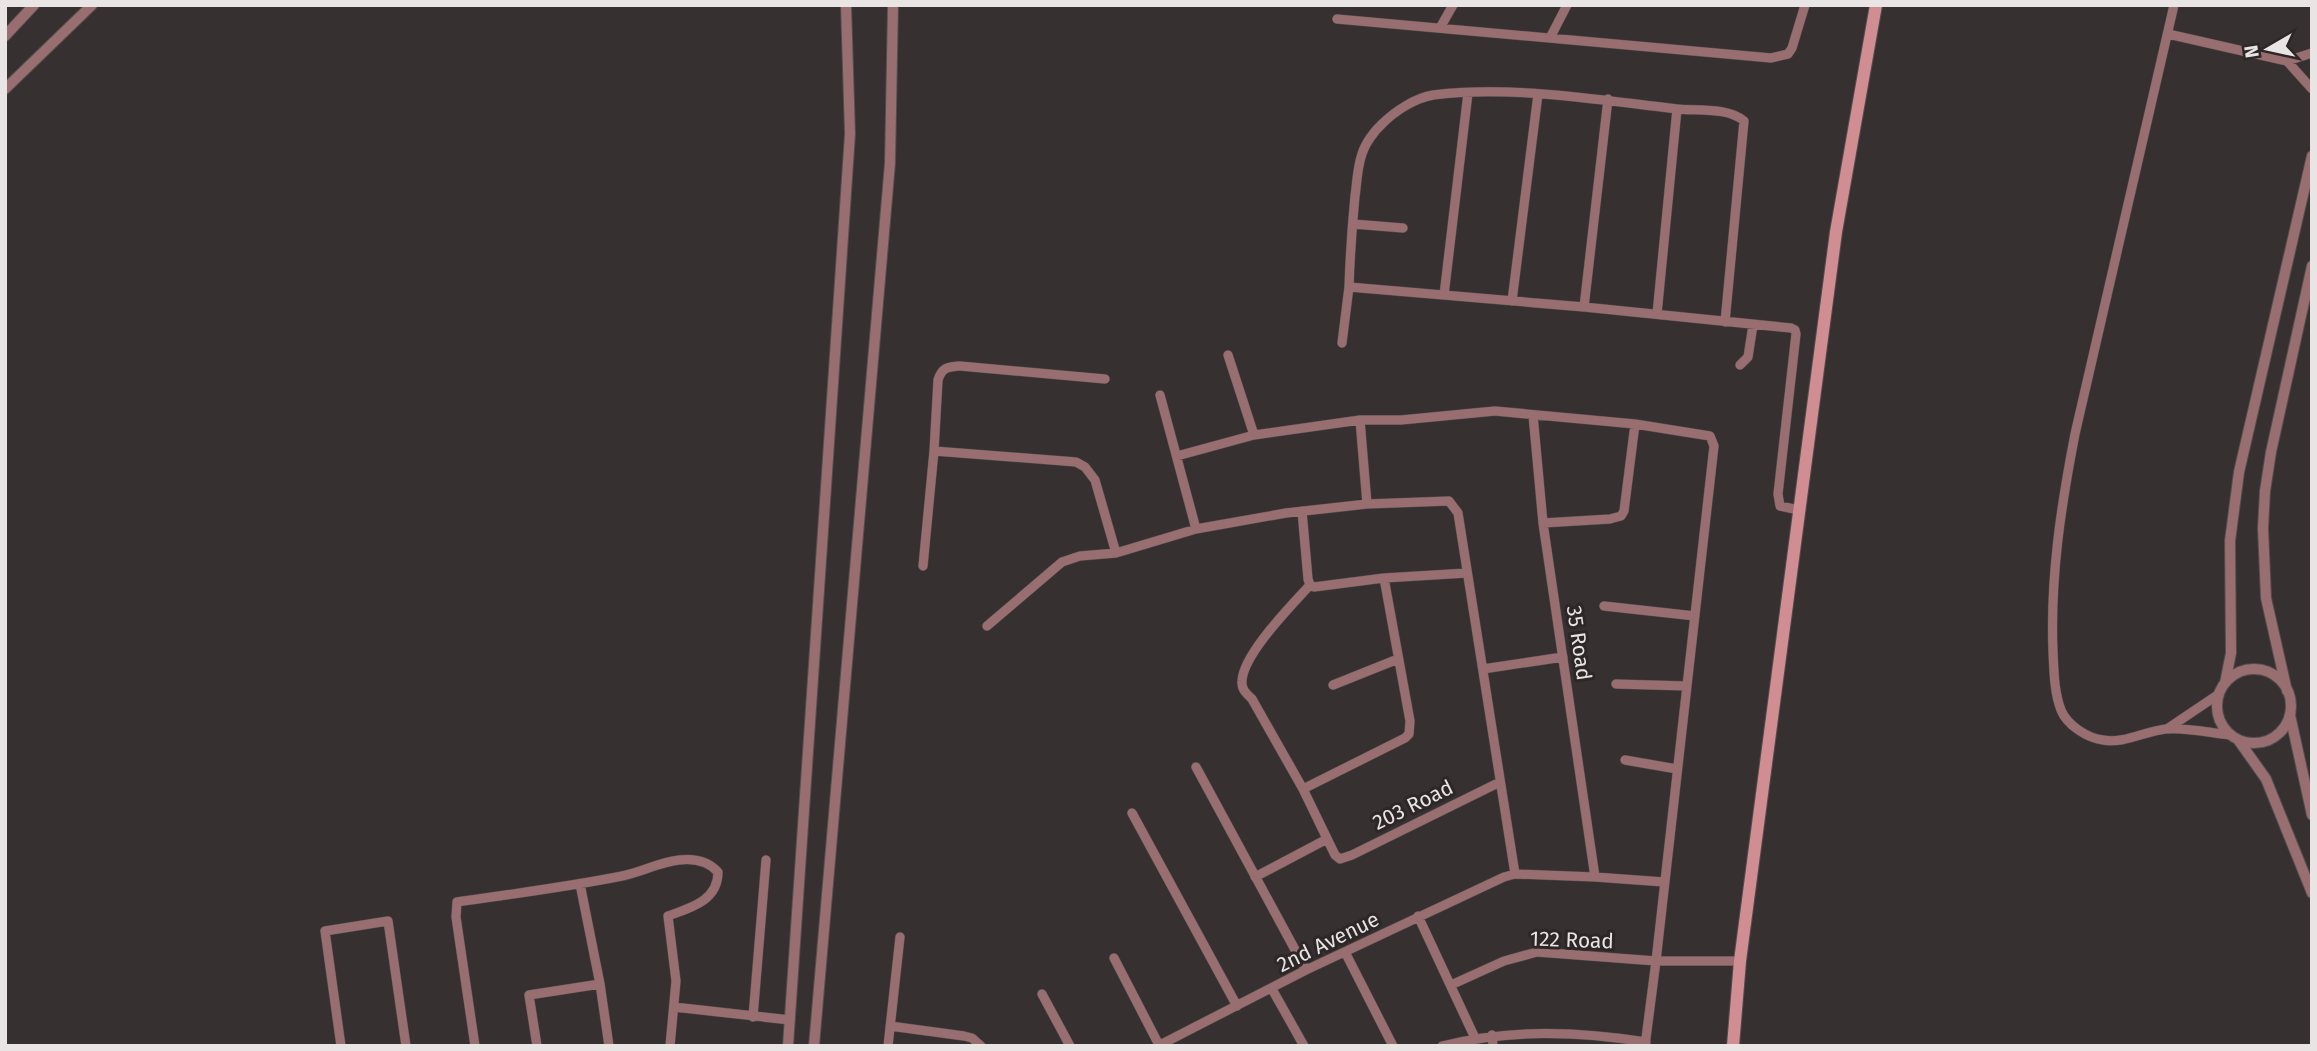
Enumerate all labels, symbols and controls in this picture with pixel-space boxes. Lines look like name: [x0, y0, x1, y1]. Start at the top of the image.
north arrow: [2233, 14, 2303, 84]
text: N: [2239, 44, 2264, 60]
street label: 35 Road: [1561, 604, 1597, 682]
street label: 203 Road: [1368, 774, 1458, 836]
street label: 2nd Avenue: [1273, 906, 1383, 978]
street label: 122 Road: [1530, 926, 1614, 954]

